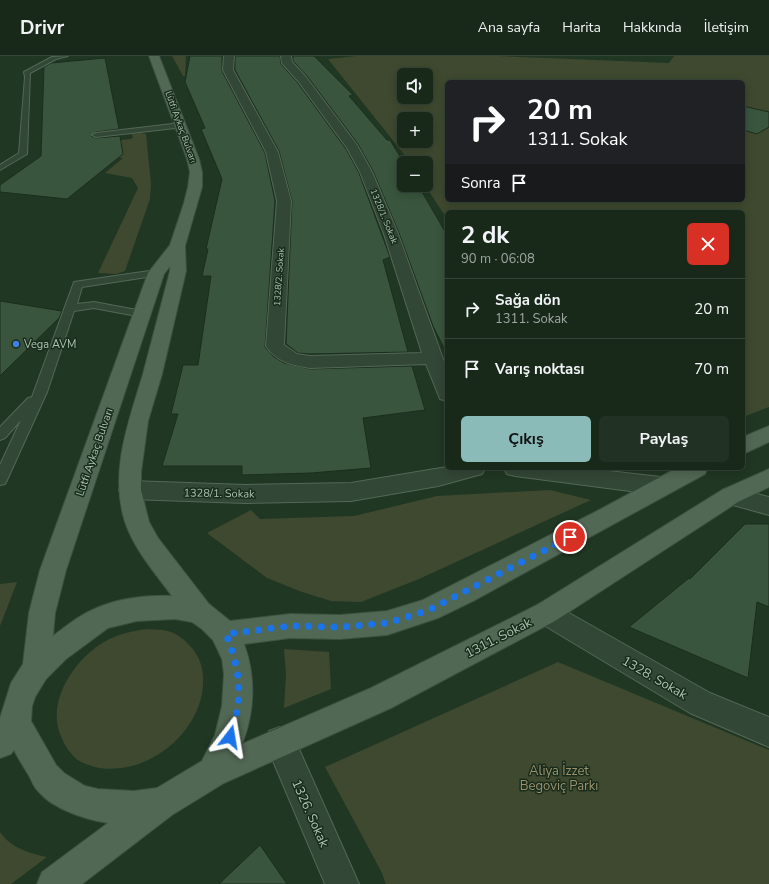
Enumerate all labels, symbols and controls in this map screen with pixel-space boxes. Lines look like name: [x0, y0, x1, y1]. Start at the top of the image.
text: Drivr: [20, 15, 64, 41]
text: Ana sayfa: [478, 18, 540, 37]
text: Harita: [562, 18, 601, 37]
text: Hakkında: [623, 18, 682, 37]
text: İletişim: [704, 18, 749, 37]
map controls: [397, 68, 433, 192]
button: sound: [397, 68, 433, 104]
street label: Lütfi Aykaç Bulvarı: [162, 90, 200, 164]
text: 20 m: [527, 91, 593, 129]
icon: right: [461, 96, 513, 148]
button: +: [397, 112, 433, 148]
text: 1311. Sokak: [527, 127, 627, 151]
button: −: [397, 156, 433, 192]
icon: arrive: [508, 172, 530, 194]
text: Sonra: [461, 173, 500, 193]
street label: 1328/1. Sokak: [368, 187, 401, 246]
text: 2 dk: [461, 219, 509, 251]
button: close: [687, 223, 729, 265]
street label: 1328/2. Sokak: [271, 247, 287, 306]
text: 90 m · 06:08: [461, 250, 535, 268]
text: Sağa dön: [495, 290, 560, 310]
icon: right: [461, 298, 483, 320]
text: 20 m: [694, 299, 729, 319]
text: 1311. Sokak: [495, 310, 568, 328]
place label: Vega AVM: [23, 337, 76, 352]
marker: Vega AVM: [11, 339, 21, 349]
icon: arrive: [461, 358, 483, 380]
text: Varış noktası: [495, 359, 584, 379]
text: 70 m: [694, 359, 729, 379]
street label: Lütfi Aykaç Bulvarı: [72, 406, 117, 498]
button: Çıkış: [461, 416, 591, 462]
button: Paylaş: [599, 416, 729, 462]
street label: 1328/1. Sokak: [183, 485, 255, 502]
pin: [553, 520, 587, 554]
icon: arrive: [559, 526, 581, 548]
street label: 1311. Sokak: [462, 613, 535, 662]
street label: 1328. Sokak: [619, 652, 691, 704]
position arrow: [209, 716, 251, 758]
park label: Aliya İzzet Begoviç Parkı: [520, 761, 598, 795]
street label: 1326. Sokak: [287, 777, 333, 851]

